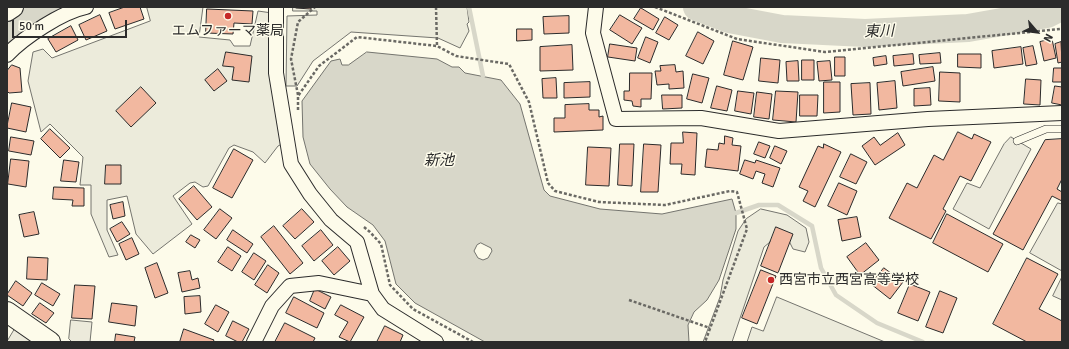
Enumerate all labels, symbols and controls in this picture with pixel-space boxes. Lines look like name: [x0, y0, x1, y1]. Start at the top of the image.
marker: エムファーマ薬局: [223, 11, 233, 21]
scale bar: [14, 12, 129, 38]
north arrow: [1017, 12, 1057, 52]
text: 50 m: [19, 19, 44, 34]
water label: 東川: [864, 22, 894, 42]
place label: エムファーマ薬局: [172, 23, 284, 39]
text: N: [1041, 31, 1056, 44]
water label: 新池: [424, 152, 454, 170]
place label: 西宮市立西宮高等学校: [779, 272, 919, 288]
marker: 西宮市立西宮高等学校: [766, 275, 776, 285]

